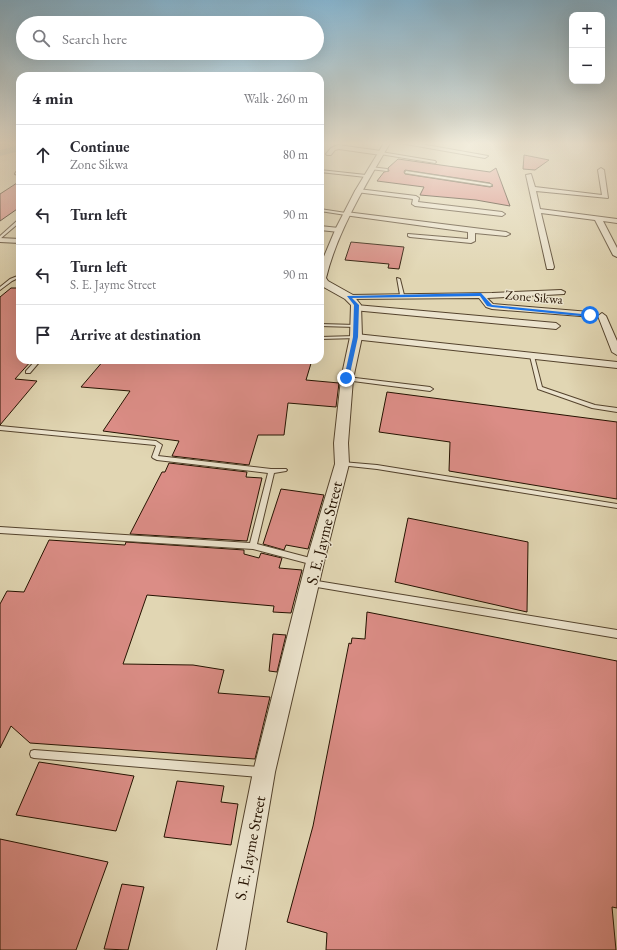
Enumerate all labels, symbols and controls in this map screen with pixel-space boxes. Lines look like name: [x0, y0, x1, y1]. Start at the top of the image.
map controls: [569, 12, 605, 84]
button: +: [569, 12, 605, 48]
search box: [16, 16, 324, 60]
icon: search: [30, 27, 52, 49]
text: Search here: [62, 29, 127, 48]
button: −: [569, 48, 605, 84]
text: 4 min: [32, 87, 73, 109]
text: Walk · 260 m: [244, 90, 308, 107]
text: Continue: [70, 137, 130, 156]
icon: ahead: [32, 144, 54, 166]
text: 80 m: [283, 146, 308, 163]
text: Zone Sikwa: [70, 156, 128, 173]
icon: left: [32, 204, 54, 226]
text: Turn left: [70, 205, 127, 224]
text: 90 m: [283, 206, 308, 223]
text: Turn left: [70, 257, 127, 276]
icon: left: [32, 264, 54, 286]
text: 90 m: [283, 266, 308, 283]
text: S. E. Jayme Street: [70, 276, 156, 293]
street label: Zone Sikwa: [504, 286, 564, 308]
route start: [581, 306, 599, 324]
icon: arrive: [32, 324, 54, 346]
text: Arrive at destination: [70, 325, 201, 344]
route end: [337, 369, 355, 387]
street label: S. E. Jayme Street: [301, 479, 347, 587]
street label: S. E. Jayme Street: [230, 794, 270, 902]

